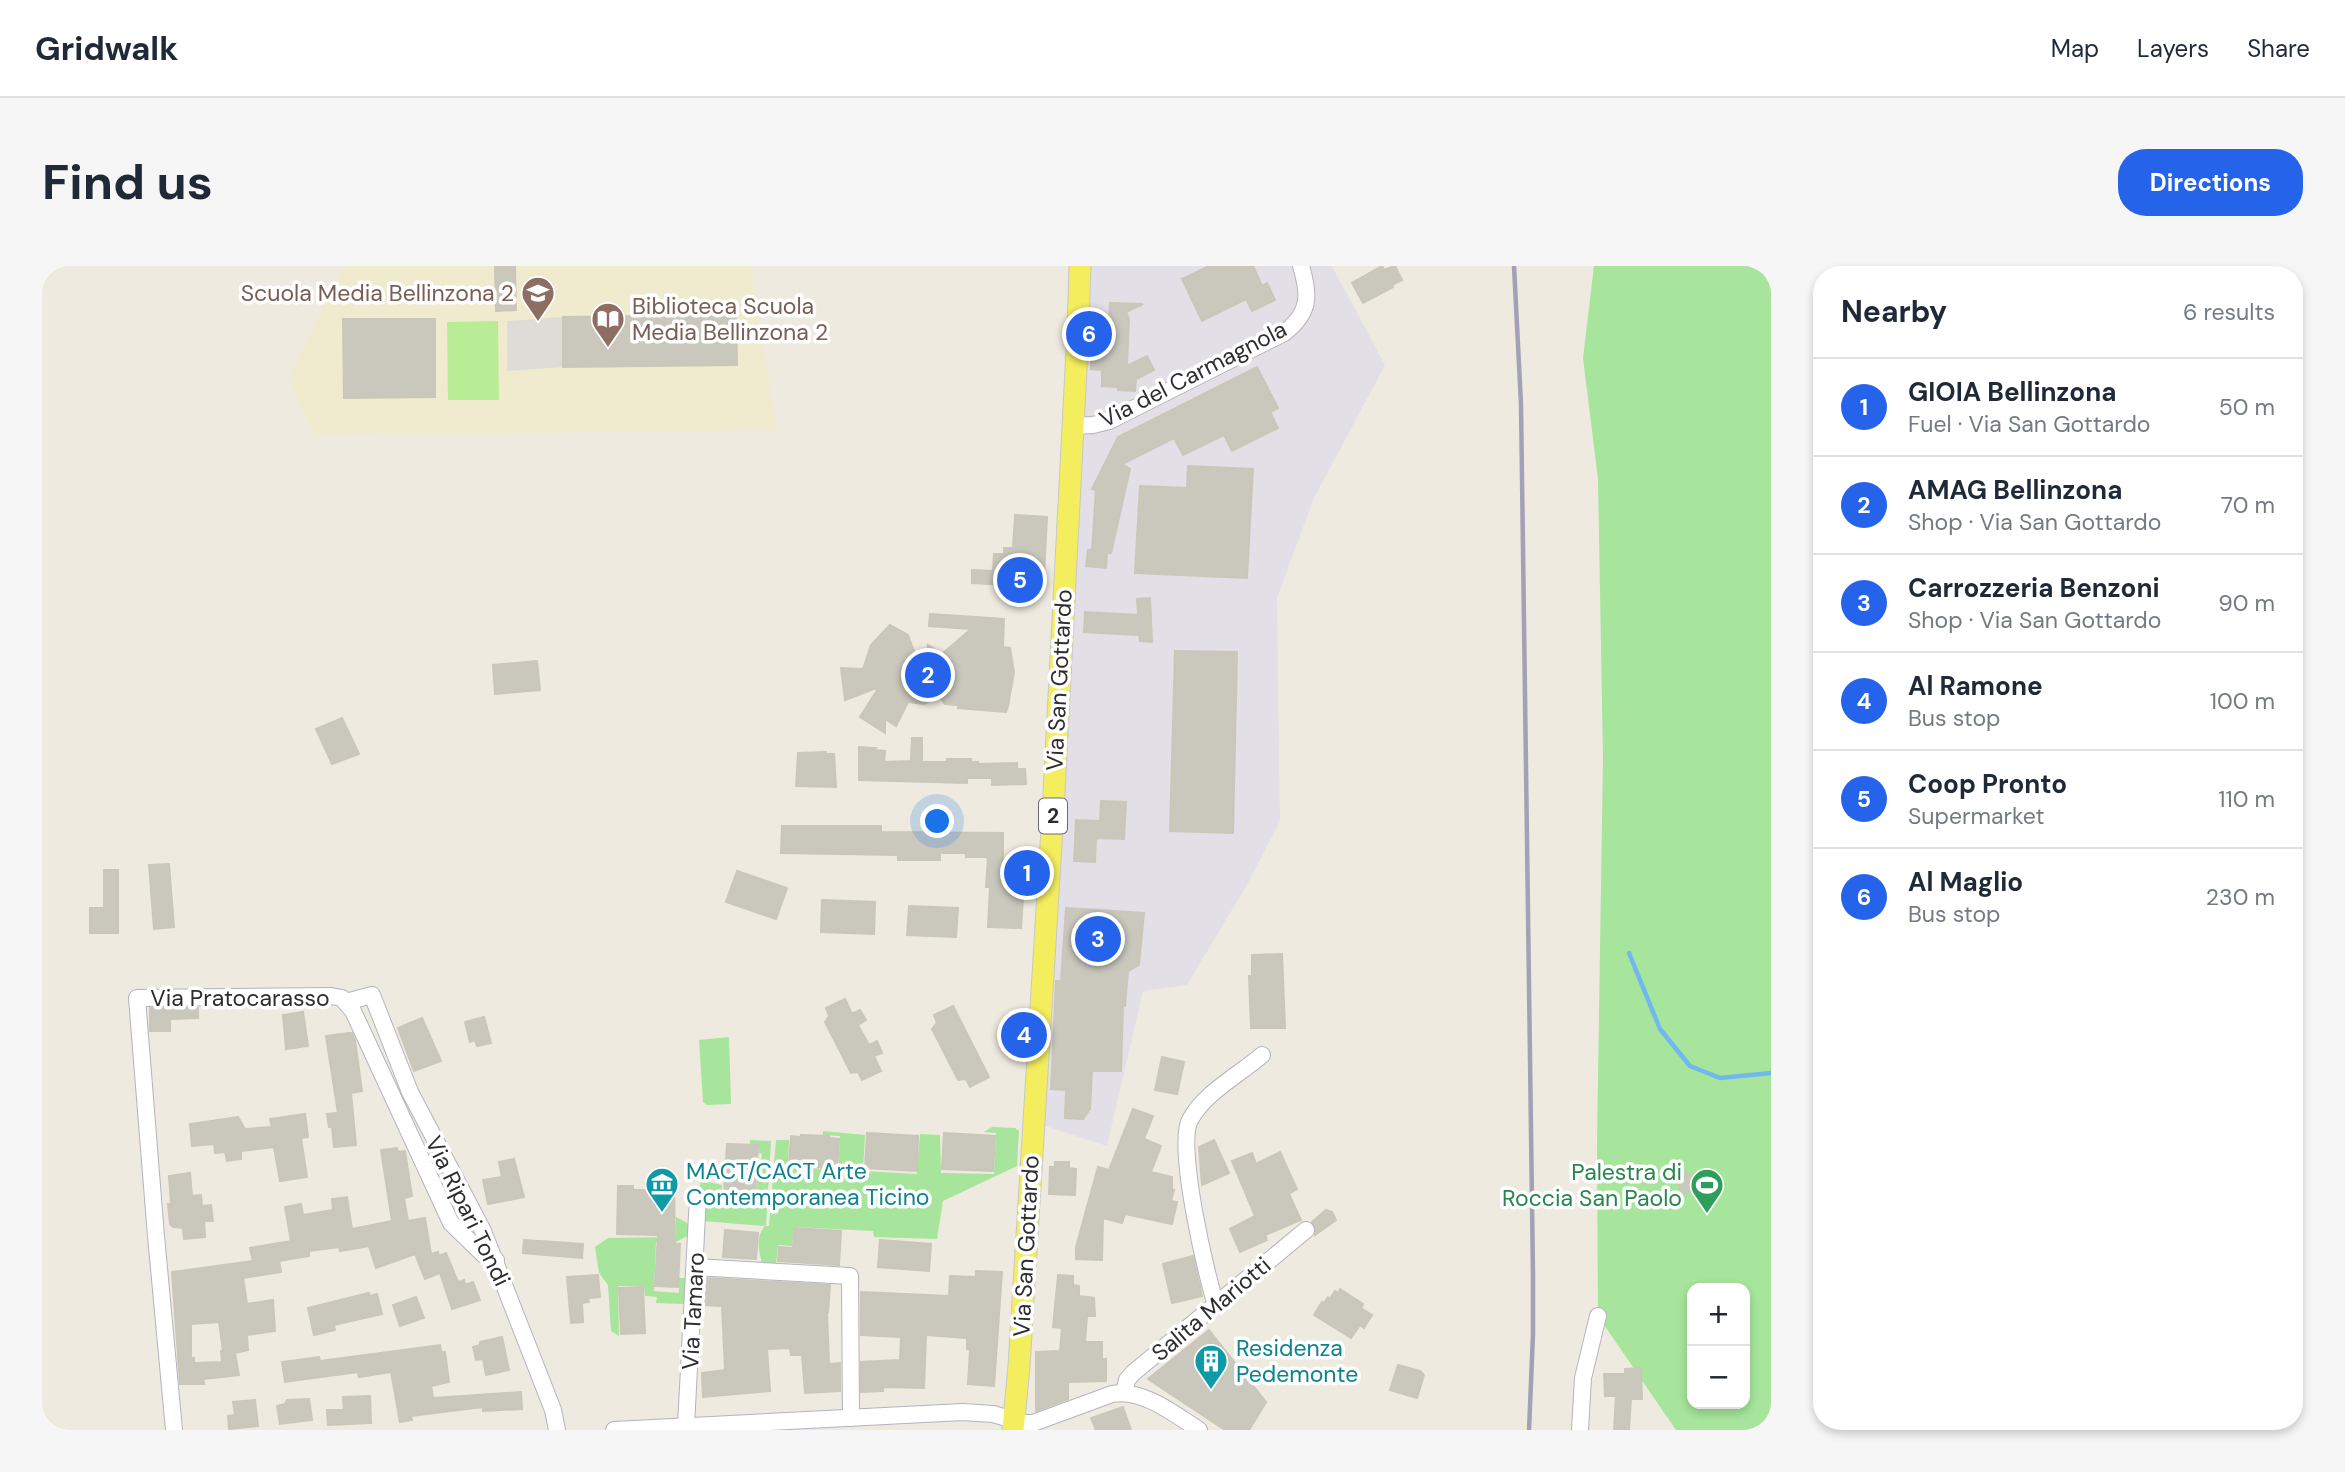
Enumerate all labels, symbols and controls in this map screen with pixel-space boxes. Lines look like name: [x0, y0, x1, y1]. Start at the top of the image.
text: Gridwalk: [35, 27, 178, 70]
text: Map: [2051, 33, 2099, 64]
text: Layers: [2137, 33, 2209, 64]
text: Share: [2247, 33, 2310, 64]
button: Directions: [2118, 149, 2303, 216]
text: Find us: [42, 150, 213, 214]
school or university icon: Scuola Media Bellinzona 2: [519, 274, 557, 323]
place label: Scuola Media Bellinzona 2: [241, 278, 514, 308]
place label: Biblioteca Scuola Media Bellinzona 2: [632, 291, 828, 347]
text: Nearby: [1841, 292, 1947, 331]
text: 6 results: [2183, 297, 2275, 327]
library icon: Biblioteca Scuola Media Bellinzona 2: [589, 300, 627, 349]
pin: 6: [1066, 308, 1112, 360]
street label: Via del Carmagnola: [1094, 314, 1292, 434]
text: GIOIA Bellinzona: [1908, 375, 2116, 409]
text: 1: [1860, 392, 1868, 422]
text: 50 m: [2219, 392, 2275, 422]
text: Fuel · Via San Gottardo: [1908, 409, 2150, 439]
text: AMAG Bellinzona: [1908, 473, 2122, 507]
text: 2: [1857, 490, 1871, 520]
text: 70 m: [2221, 490, 2275, 520]
text: Shop · Via San Gottardo: [1908, 507, 2161, 537]
pin: 5: [997, 554, 1043, 606]
text: Carrozzeria Benzoni: [1908, 571, 2160, 605]
street label: Via San Gottardo: [1039, 588, 1079, 772]
text: 3: [1857, 588, 1871, 618]
text: 90 m: [2218, 588, 2275, 618]
text: Shop · Via San Gottardo: [1908, 605, 2161, 635]
pin: 2: [905, 649, 951, 701]
text: Al Ramone: [1908, 669, 2043, 703]
text: 4: [1857, 686, 1871, 716]
text: 100 m: [2210, 686, 2275, 716]
text: Bus stop: [1908, 703, 2000, 733]
text: Coop Pronto: [1908, 767, 2067, 801]
text: 5: [1857, 784, 1871, 814]
text: 110 m: [2218, 784, 2275, 814]
road number: 2: [1039, 798, 1067, 834]
text: Supermarket: [1908, 801, 2044, 831]
your location: [920, 804, 954, 838]
pin: 1: [1004, 847, 1050, 899]
text: Al Maglio: [1908, 865, 2023, 899]
text: 6: [1857, 882, 1871, 912]
text: 230 m: [2206, 882, 2275, 912]
text: Bus stop: [1908, 899, 2000, 929]
pin: 3: [1075, 913, 1121, 965]
street label: Via Pratocarasso: [150, 983, 330, 1013]
pin: 4: [1001, 1009, 1047, 1061]
street label: Via Ripari Tondi: [419, 1131, 517, 1291]
street label: Via San Gottardo: [1006, 1154, 1046, 1338]
place label: MACT/CACT Arte Contemporanea Ticino: [686, 1156, 929, 1212]
place label: Palestra di Roccia San Paolo: [1502, 1157, 1682, 1213]
museum icon: MACT/CACT Arte Contemporanea Ticino: [643, 1165, 681, 1214]
sports icon: Palestra di Roccia San Paolo: [1688, 1166, 1726, 1215]
street label: Salita Mariotti: [1145, 1250, 1277, 1368]
street label: Via Tamaro: [675, 1251, 711, 1371]
map controls: [1687, 1283, 1750, 1409]
button: +: [1687, 1283, 1750, 1346]
place label: Residenza Pedemonte: [1236, 1333, 1358, 1389]
building icon: Residenza Pedemonte: [1192, 1342, 1230, 1391]
button: −: [1687, 1346, 1750, 1409]

